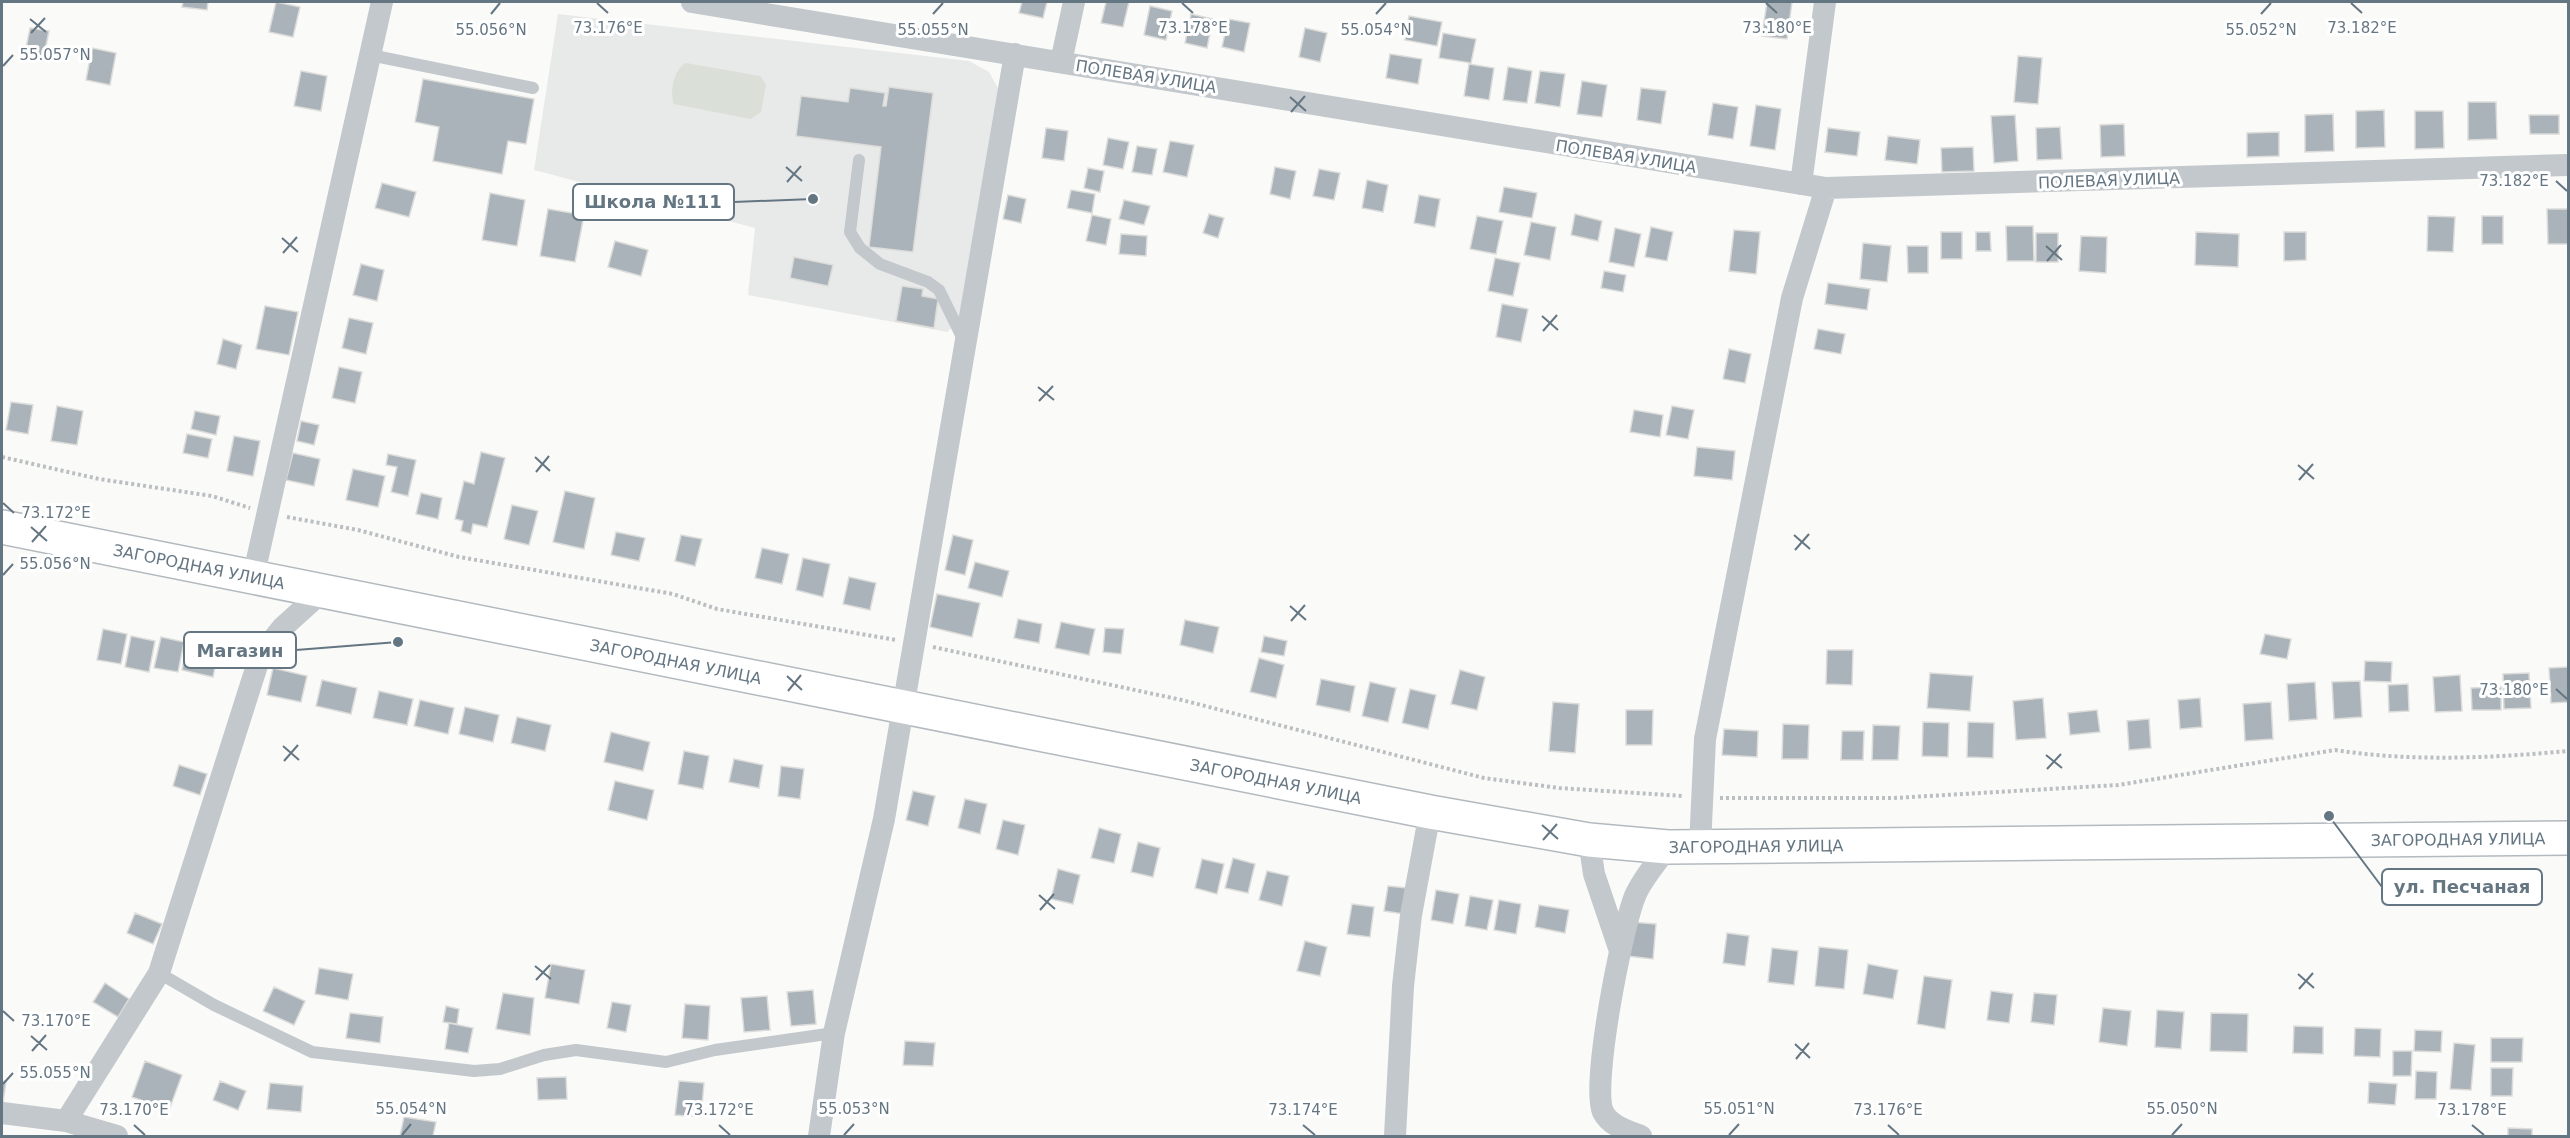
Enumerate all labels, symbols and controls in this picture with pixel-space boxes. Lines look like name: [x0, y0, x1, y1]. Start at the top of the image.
text: 73.176°E: [573, 19, 643, 37]
text: 73.178°E: [1158, 19, 1228, 37]
text: 73.180°E: [1742, 19, 1812, 37]
text: 73.182°E: [2327, 19, 2397, 37]
text: 55.056°N: [455, 21, 527, 39]
text: 55.055°N: [897, 21, 969, 39]
text: 55.054°N: [1340, 21, 1412, 39]
text: 55.052°N: [2225, 21, 2297, 39]
text: 55.057°N: [19, 46, 91, 64]
street label: ПОЛЕВАЯ УЛИЦА: [1074, 56, 1218, 97]
street label: ПОЛЕВАЯ УЛИЦА: [1554, 136, 1698, 177]
street label: ПОЛЕВАЯ УЛИЦА: [2038, 169, 2180, 192]
text: 73.182°E: [2479, 172, 2549, 190]
callout: Школа №111: [573, 184, 734, 220]
text: Школа №111: [584, 191, 722, 212]
text: 73.172°E: [21, 504, 91, 522]
street label: ЗАГОРОДНАЯ УЛИЦА: [112, 540, 287, 593]
text: 55.056°N: [19, 555, 91, 573]
callout: Магазин: [184, 632, 296, 668]
street label: ЗАГОРОДНАЯ УЛИЦА: [588, 636, 763, 688]
text: Магазин: [196, 640, 284, 661]
text: 73.180°E: [2479, 681, 2549, 699]
street label: ЗАГОРОДНАЯ УЛИЦА: [1188, 755, 1363, 808]
street label: ЗАГОРОДНАЯ УЛИЦА: [2371, 829, 2546, 850]
street label: ЗАГОРОДНАЯ УЛИЦА: [1669, 836, 1844, 857]
callout: ул. Песчаная: [2382, 869, 2542, 905]
text: ул. Песчаная: [2394, 876, 2530, 897]
text: 73.170°E: [21, 1012, 91, 1030]
text: 55.055°N: [19, 1064, 91, 1082]
text: 55.054°N: [375, 1100, 447, 1118]
text: 55.053°N: [818, 1100, 890, 1118]
text: 55.051°N: [1703, 1100, 1775, 1118]
text: 55.050°N: [2146, 1100, 2218, 1118]
text: 73.170°E: [99, 1101, 169, 1119]
text: 73.172°E: [684, 1101, 754, 1119]
text: 73.174°E: [1268, 1101, 1338, 1119]
text: 73.176°E: [1853, 1101, 1923, 1119]
text: 73.178°E: [2437, 1101, 2507, 1119]

